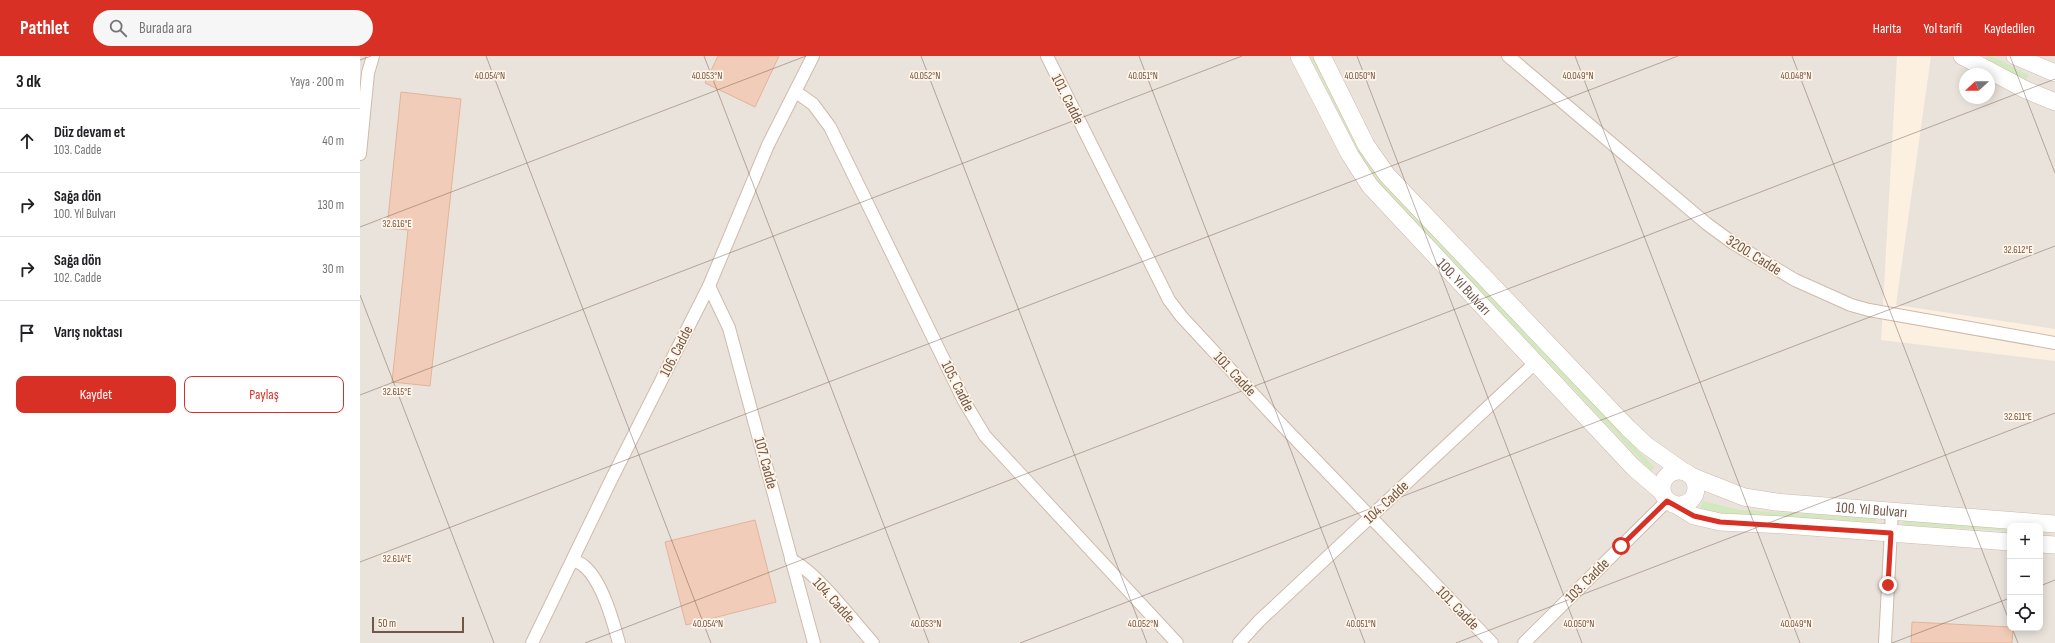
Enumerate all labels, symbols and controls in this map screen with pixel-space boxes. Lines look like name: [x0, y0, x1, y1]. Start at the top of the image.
search box: [93, 10, 373, 46]
text: Pathlet: [20, 17, 69, 40]
icon: search: [107, 17, 129, 39]
text: Burada ara: [139, 19, 192, 38]
text: Harita: [1873, 20, 1901, 37]
text: Yol tarifi: [1923, 20, 1962, 37]
text: Kaydedilen: [1984, 20, 2035, 37]
north arrow: [1959, 68, 1995, 104]
text: 40.054°N: [475, 70, 505, 82]
text: 40.053°N: [692, 70, 722, 82]
text: 40.052°N: [910, 70, 940, 82]
text: 40.051°N: [1128, 70, 1158, 82]
text: 40.050°N: [1345, 70, 1375, 82]
text: 40.049°N: [1562, 70, 1594, 82]
text: 40.048°N: [1781, 70, 1811, 82]
street label: 101. Cadde: [1047, 71, 1088, 128]
text: 3 dk: [16, 72, 41, 92]
text: Yaya · 200 m: [290, 74, 344, 90]
text: Düz devam et: [54, 123, 125, 142]
icon: ahead: [16, 130, 38, 152]
text: 40 m: [322, 133, 344, 149]
text: 103. Cadde: [54, 142, 101, 158]
text: Sağa dön: [54, 187, 101, 206]
icon: right: [16, 194, 38, 216]
text: 130 m: [318, 197, 344, 213]
text: 100. Yıl Bulvarı: [54, 206, 116, 222]
text: 32.616°E: [382, 218, 412, 230]
street label: 3200. Cadde: [1722, 231, 1785, 280]
text: 32.612°E: [2003, 244, 2033, 256]
text: Sağa dön: [54, 251, 101, 270]
street label: 100. Yıl Bulvarı: [1432, 254, 1495, 319]
icon: right: [16, 258, 38, 280]
text: 30 m: [322, 261, 344, 277]
text: 102. Cadde: [54, 270, 101, 286]
icon: arrive: [16, 322, 38, 344]
text: Varış noktası: [54, 323, 122, 342]
street label: 106. Cadde: [656, 323, 697, 380]
street label: 101. Cadde: [1209, 348, 1260, 401]
street label: 105. Cadde: [937, 358, 978, 415]
button: Kaydet: [16, 376, 176, 413]
button: Paylaş: [184, 376, 344, 413]
text: 32.615°E: [383, 386, 411, 398]
text: 32.611°E: [2004, 411, 2032, 423]
street label: 107. Cadde: [749, 435, 782, 491]
street label: 104. Cadde: [1360, 477, 1413, 528]
street label: 100. Yıl Bulvarı: [1835, 498, 1908, 522]
map controls: [2007, 523, 2043, 631]
button: +: [2007, 523, 2043, 559]
route start: [1612, 537, 1630, 555]
text: 32.614°E: [383, 553, 411, 565]
street label: 103. Cadde: [1561, 554, 1613, 606]
button: −: [2007, 559, 2043, 595]
street label: 104. Cadde: [808, 574, 859, 627]
route end: [1879, 576, 1897, 594]
street label: 101. Cadde: [1432, 582, 1483, 634]
button: locate: [2007, 595, 2043, 631]
scale bar: [372, 615, 464, 634]
text: 50 m: [378, 617, 396, 630]
text: 40.054°N: [693, 618, 723, 630]
text: 40.053°N: [911, 618, 941, 630]
text: 40.052°N: [1128, 618, 1158, 630]
text: 40.051°N: [1346, 618, 1376, 630]
text: 40.050°N: [1564, 618, 1594, 630]
text: 40.049°N: [1780, 618, 1812, 630]

